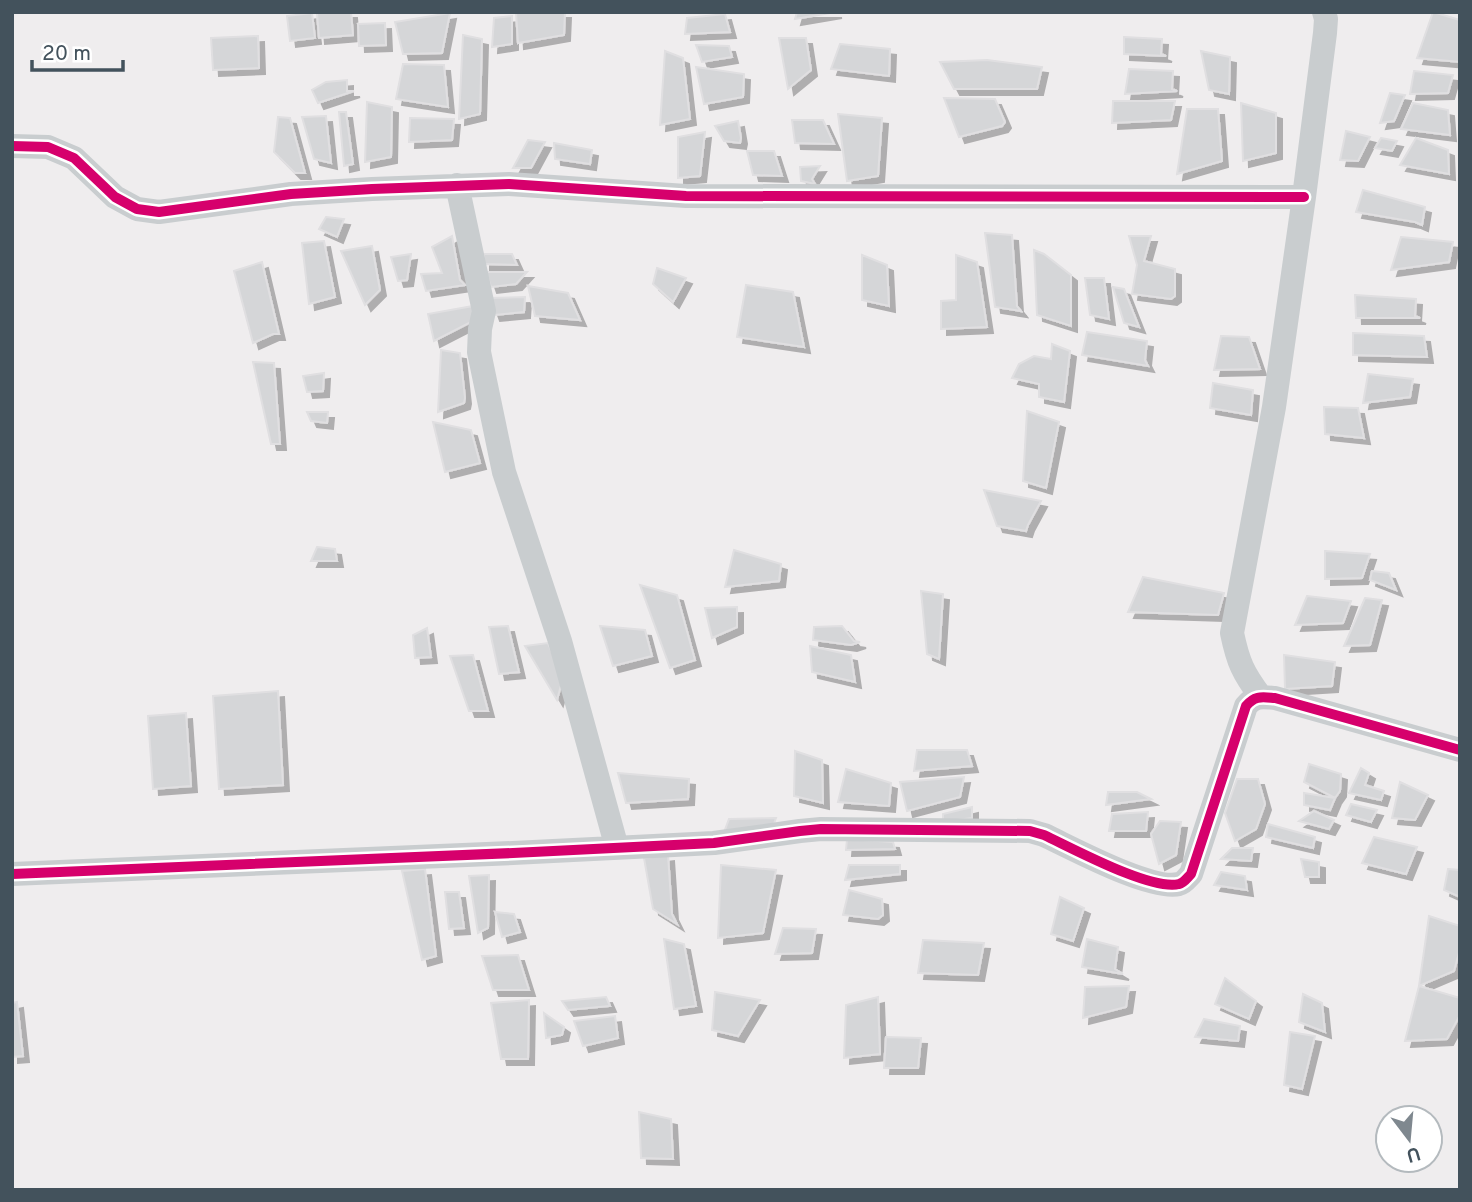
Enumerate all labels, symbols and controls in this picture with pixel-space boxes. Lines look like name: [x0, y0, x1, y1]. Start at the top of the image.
scale bar: [32, 28, 122, 72]
text: 20 m: [42, 41, 91, 68]
north arrow: [1374, 1104, 1444, 1174]
text: U: [1403, 1140, 1423, 1167]

